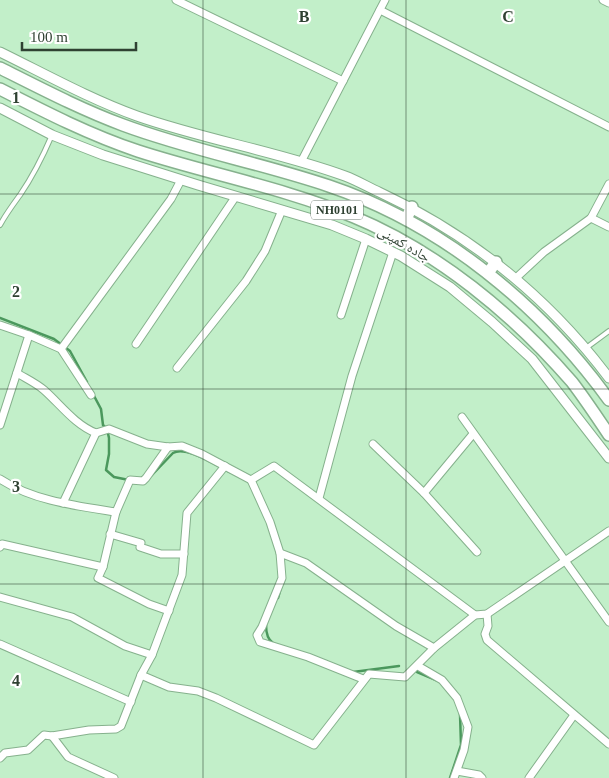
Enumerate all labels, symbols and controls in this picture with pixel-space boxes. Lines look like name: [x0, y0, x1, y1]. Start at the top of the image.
text: B: [299, 8, 310, 25]
text: C: [502, 8, 514, 25]
scale bar: [22, 20, 136, 52]
text: 100 m: [30, 29, 68, 45]
text: 1: [12, 89, 20, 106]
road number: NH0101: [311, 200, 363, 220]
street label: جاده کمپنی: [375, 223, 433, 266]
text: 2: [12, 283, 20, 300]
text: 3: [12, 478, 20, 495]
text: 4: [12, 672, 20, 689]

